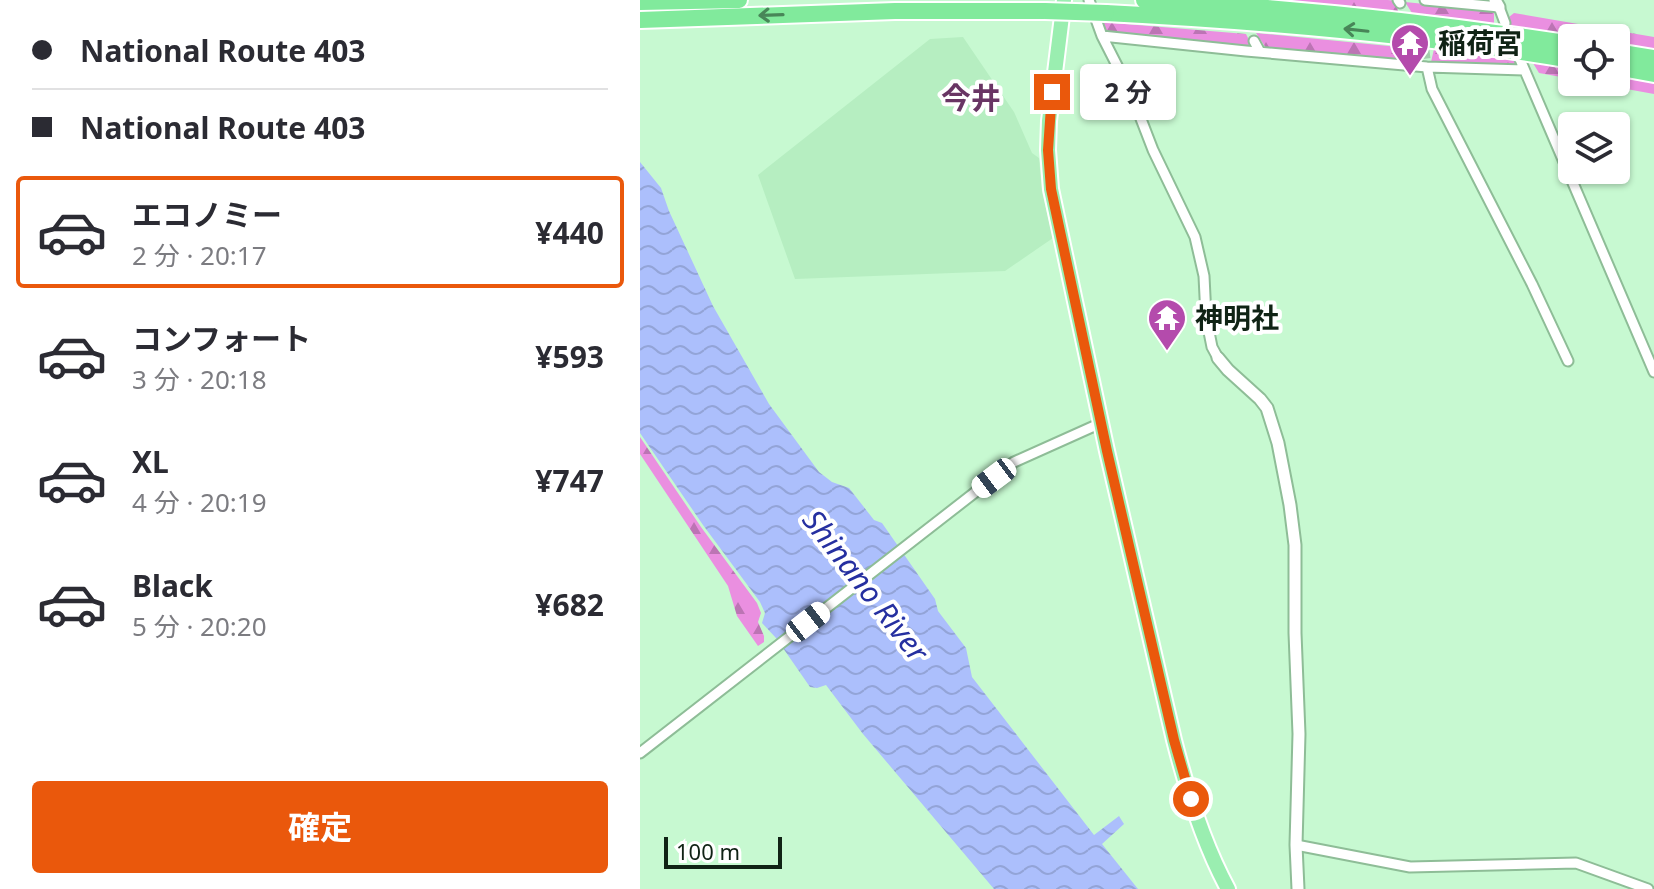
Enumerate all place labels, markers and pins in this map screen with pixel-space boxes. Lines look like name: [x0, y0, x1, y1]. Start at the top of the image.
temple icon: 稲荷宮: [1389, 22, 1431, 77]
place label: 稲荷宮: [1438, 23, 1522, 61]
temple icon: 神明社: [1146, 297, 1188, 352]
place label: 神明社: [1195, 298, 1279, 336]

